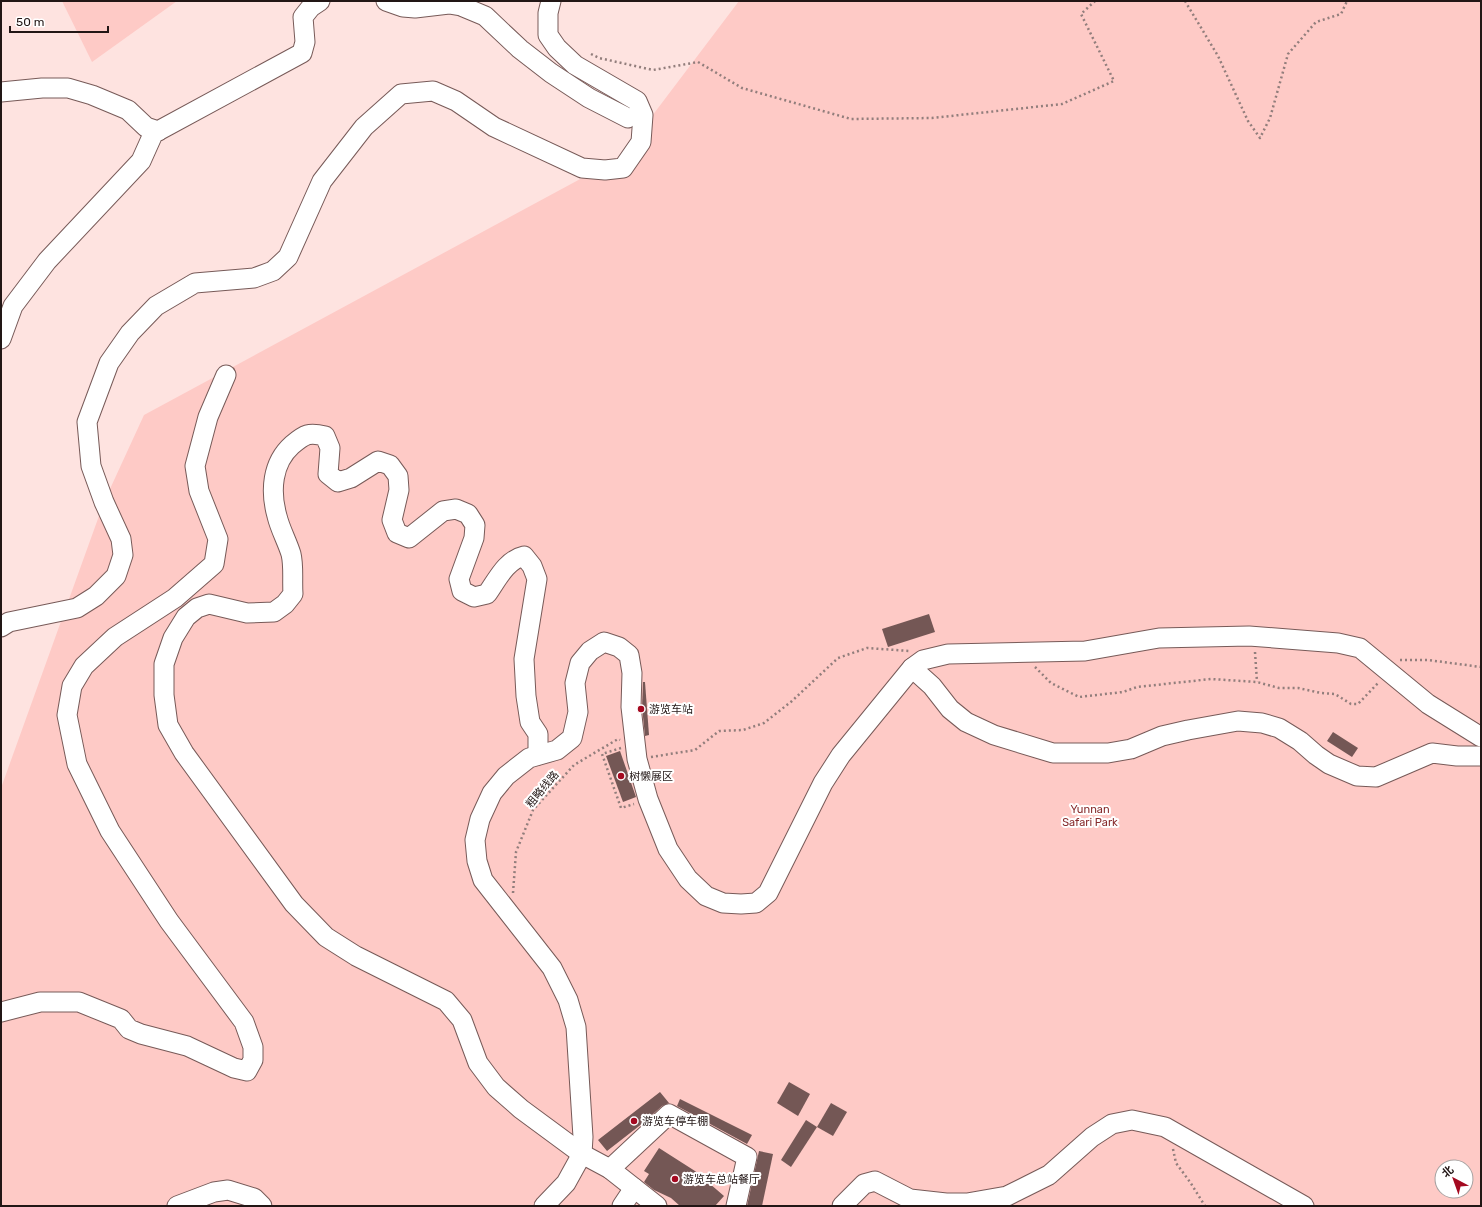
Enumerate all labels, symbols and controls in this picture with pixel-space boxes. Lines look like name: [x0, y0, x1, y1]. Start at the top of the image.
scale bar: [10, 8, 108, 34]
text: 50 m: [16, 15, 44, 29]
place label: 游览车站: [649, 703, 693, 716]
marker: 游览车站: [636, 704, 646, 714]
street label: 粗略线路: [523, 768, 562, 810]
place label: 树懒展区: [629, 770, 673, 783]
marker: 树懒展区: [616, 771, 626, 781]
park label: Yunnan Safari Park: [1062, 803, 1118, 829]
place label: 游览车停车棚: [642, 1115, 708, 1128]
marker: 游览车停车棚: [629, 1116, 639, 1126]
north arrow: [1434, 1159, 1474, 1199]
text: 北: [1439, 1163, 1456, 1180]
place label: 游览车总站餐厅: [683, 1173, 760, 1186]
marker: 游览车总站餐厅: [670, 1174, 680, 1184]

